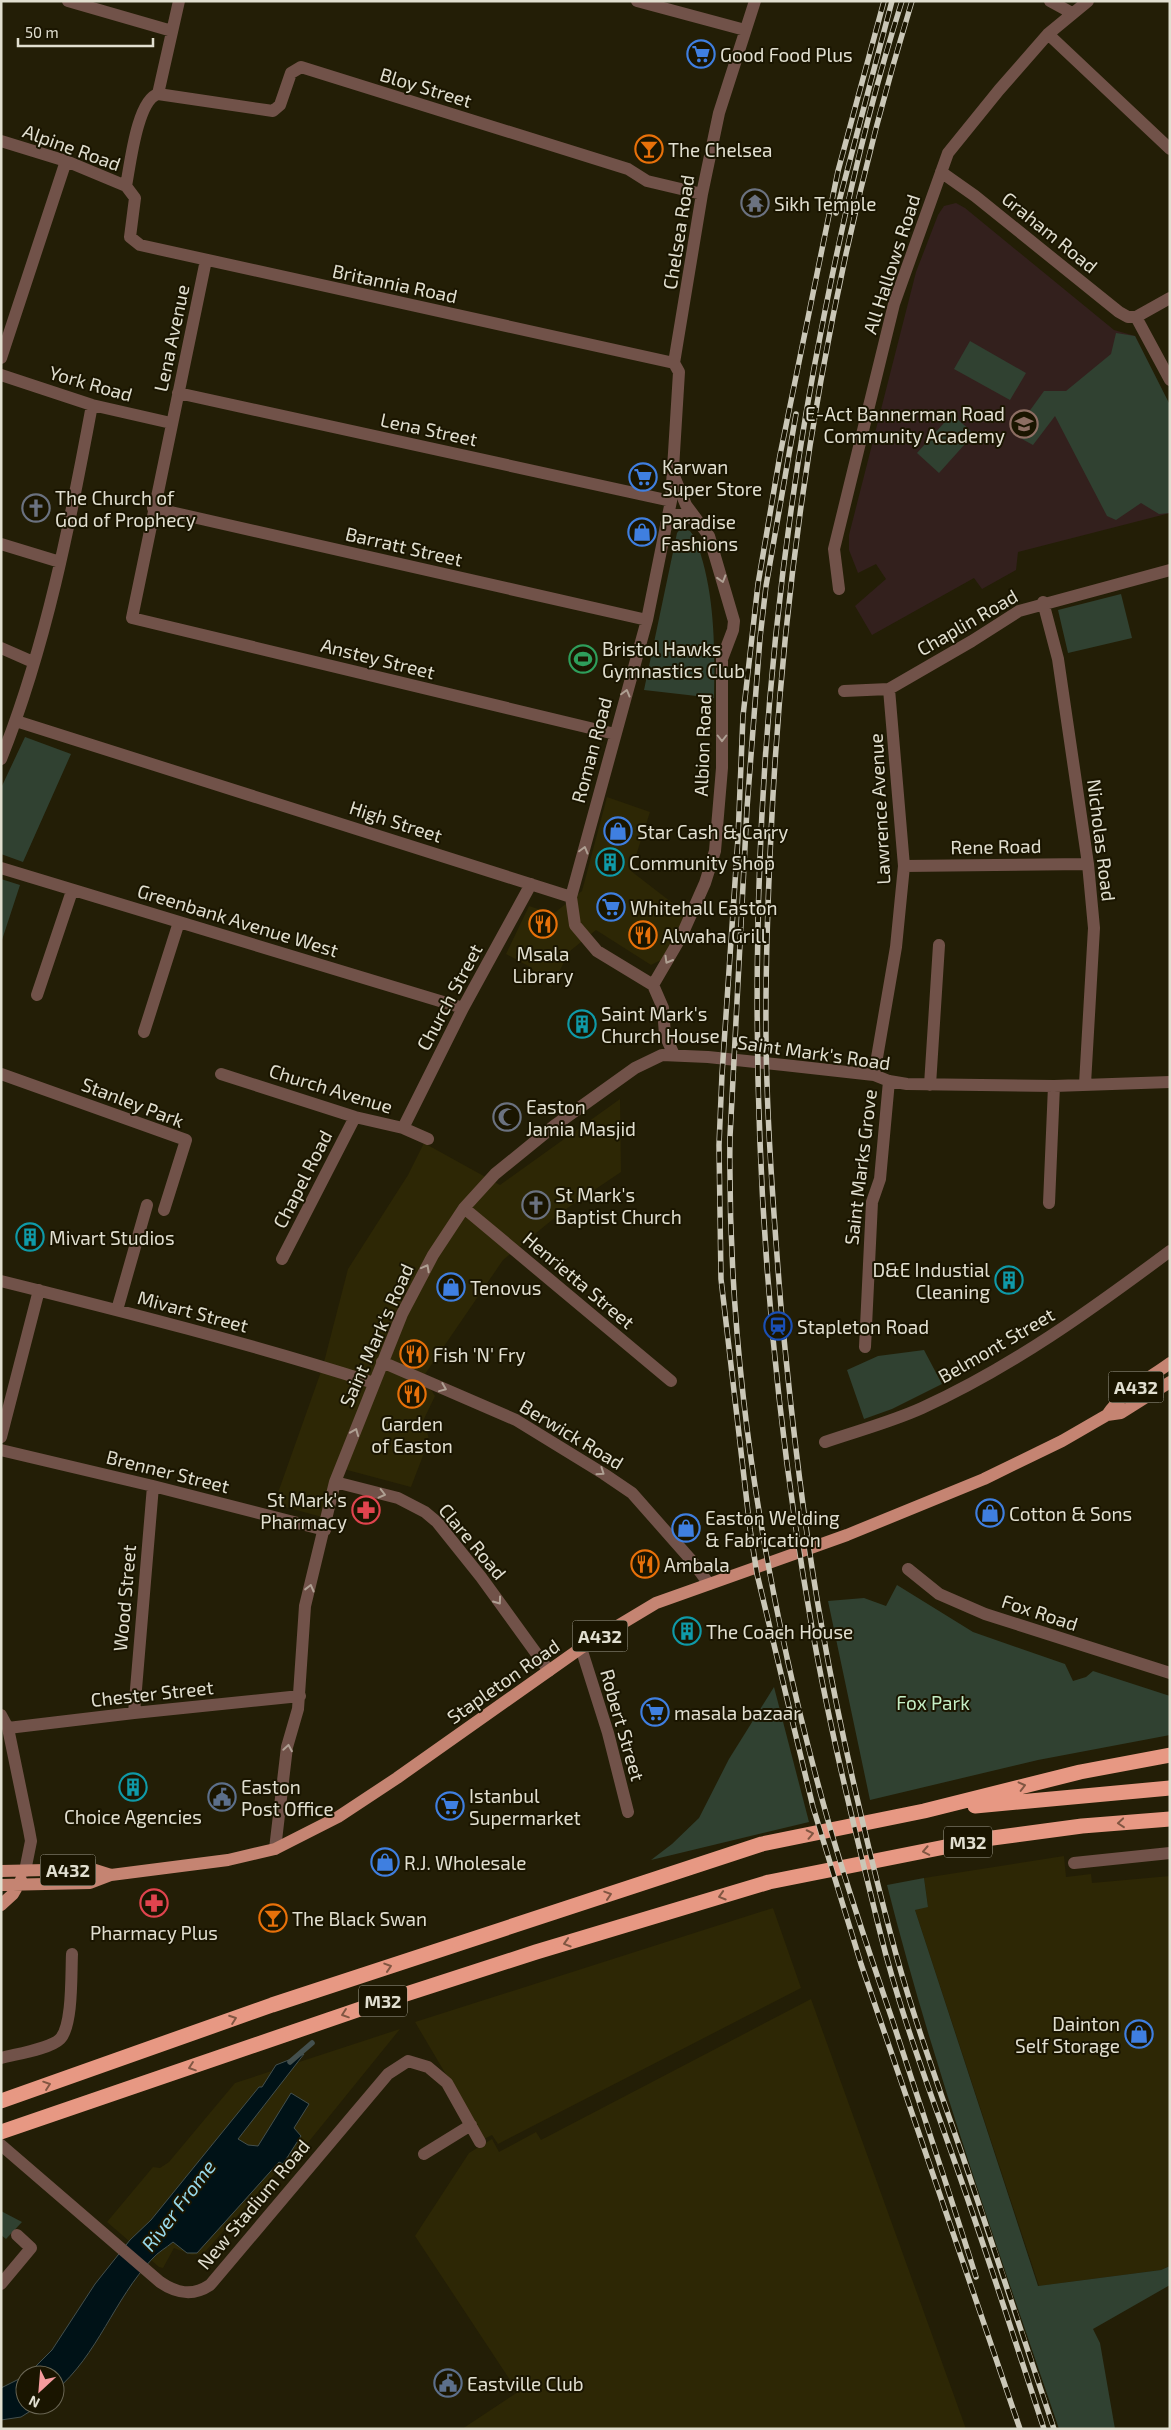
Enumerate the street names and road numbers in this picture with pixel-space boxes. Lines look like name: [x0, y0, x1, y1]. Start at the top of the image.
street label: Bloy Street: [377, 62, 475, 112]
street label: Alpine Road: [20, 119, 124, 175]
street label: Chelsea Road: [658, 173, 698, 291]
street label: Graham Road: [998, 187, 1102, 277]
street label: All Hallows Road: [858, 191, 924, 337]
street label: Britannia Road: [330, 259, 460, 307]
street label: Lena Avenue: [148, 282, 194, 394]
street label: York Road: [47, 360, 135, 406]
street label: Lena Street: [378, 408, 480, 450]
street label: Barratt Street: [343, 521, 465, 571]
street label: Chaplin Road: [912, 584, 1022, 660]
street label: Anstey Street: [319, 633, 437, 683]
street label: Albion Road: [689, 693, 715, 797]
street label: Roman Road: [566, 695, 616, 805]
street label: Lawrence Avenue: [864, 733, 894, 885]
street label: Nicholas Road: [1083, 778, 1121, 902]
street label: High Street: [347, 795, 445, 847]
street label: Rene Road: [950, 834, 1042, 858]
street label: Greenbank Avenue West: [135, 878, 341, 962]
street label: Church Street: [411, 940, 487, 1054]
street label: Saint Mark's Road: [736, 1030, 892, 1074]
street label: Church Avenue: [267, 1058, 395, 1118]
street label: Stanley Park: [79, 1072, 188, 1132]
street label: Saint Marks Grove: [839, 1088, 881, 1246]
street label: Chapel Road: [268, 1126, 336, 1232]
street label: Henrietta Street: [519, 1227, 639, 1333]
street label: Saint Mark's Road: [334, 1260, 418, 1410]
street label: Mivart Street: [135, 1285, 251, 1337]
street label: Belmont Street: [934, 1302, 1058, 1388]
road number: A432: [1108, 1371, 1164, 1402]
street label: Berwick Road: [516, 1394, 628, 1474]
street label: Brenner Street: [104, 1445, 232, 1497]
street label: Clare Road: [434, 1498, 512, 1584]
street label: Wood Street: [108, 1544, 140, 1652]
street label: Fox Road: [999, 1589, 1081, 1635]
road number: A432: [572, 1620, 628, 1652]
street label: Stapleton Road: [442, 1634, 564, 1728]
street label: Robert Street: [596, 1666, 650, 1784]
street label: Chester Street: [89, 1675, 215, 1711]
road number: M32: [944, 1826, 992, 1858]
road number: A432: [40, 1854, 96, 1886]
road number: M32: [359, 1985, 407, 2016]
street label: New Stadium Road: [192, 2134, 314, 2274]

